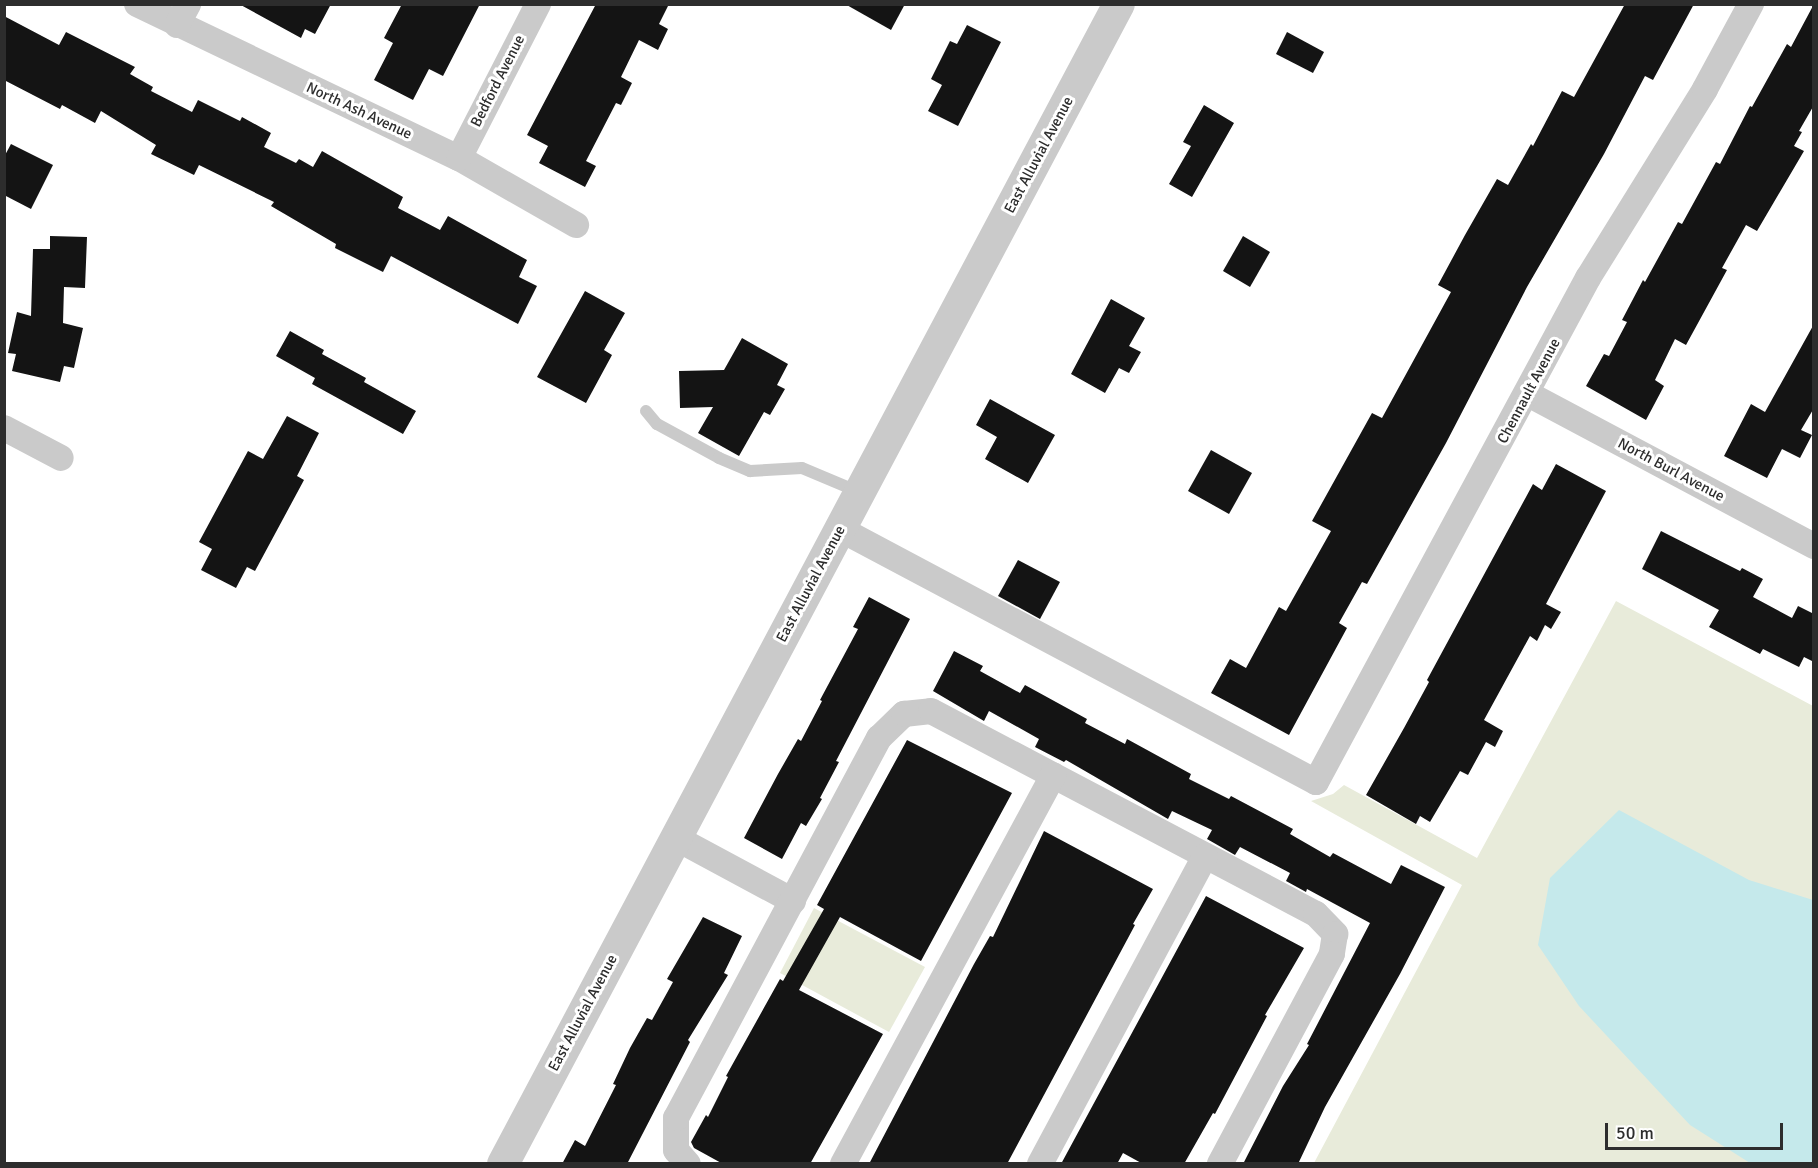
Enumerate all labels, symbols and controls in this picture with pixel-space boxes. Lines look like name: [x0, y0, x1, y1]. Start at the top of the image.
street label: Bedford Avenue: [467, 32, 529, 130]
street label: North Ash Avenue: [303, 79, 415, 143]
street label: East Alluvial Avenue: [1001, 94, 1077, 216]
street label: Chennault Avenue: [1494, 335, 1564, 447]
street label: North Burl Avenue: [1615, 434, 1727, 506]
street label: East Alluvial Avenue: [773, 523, 849, 645]
street label: East Alluvial Avenue: [545, 952, 621, 1074]
scale bar: [1608, 1111, 1786, 1149]
text: 50 m: [1616, 1122, 1654, 1144]

